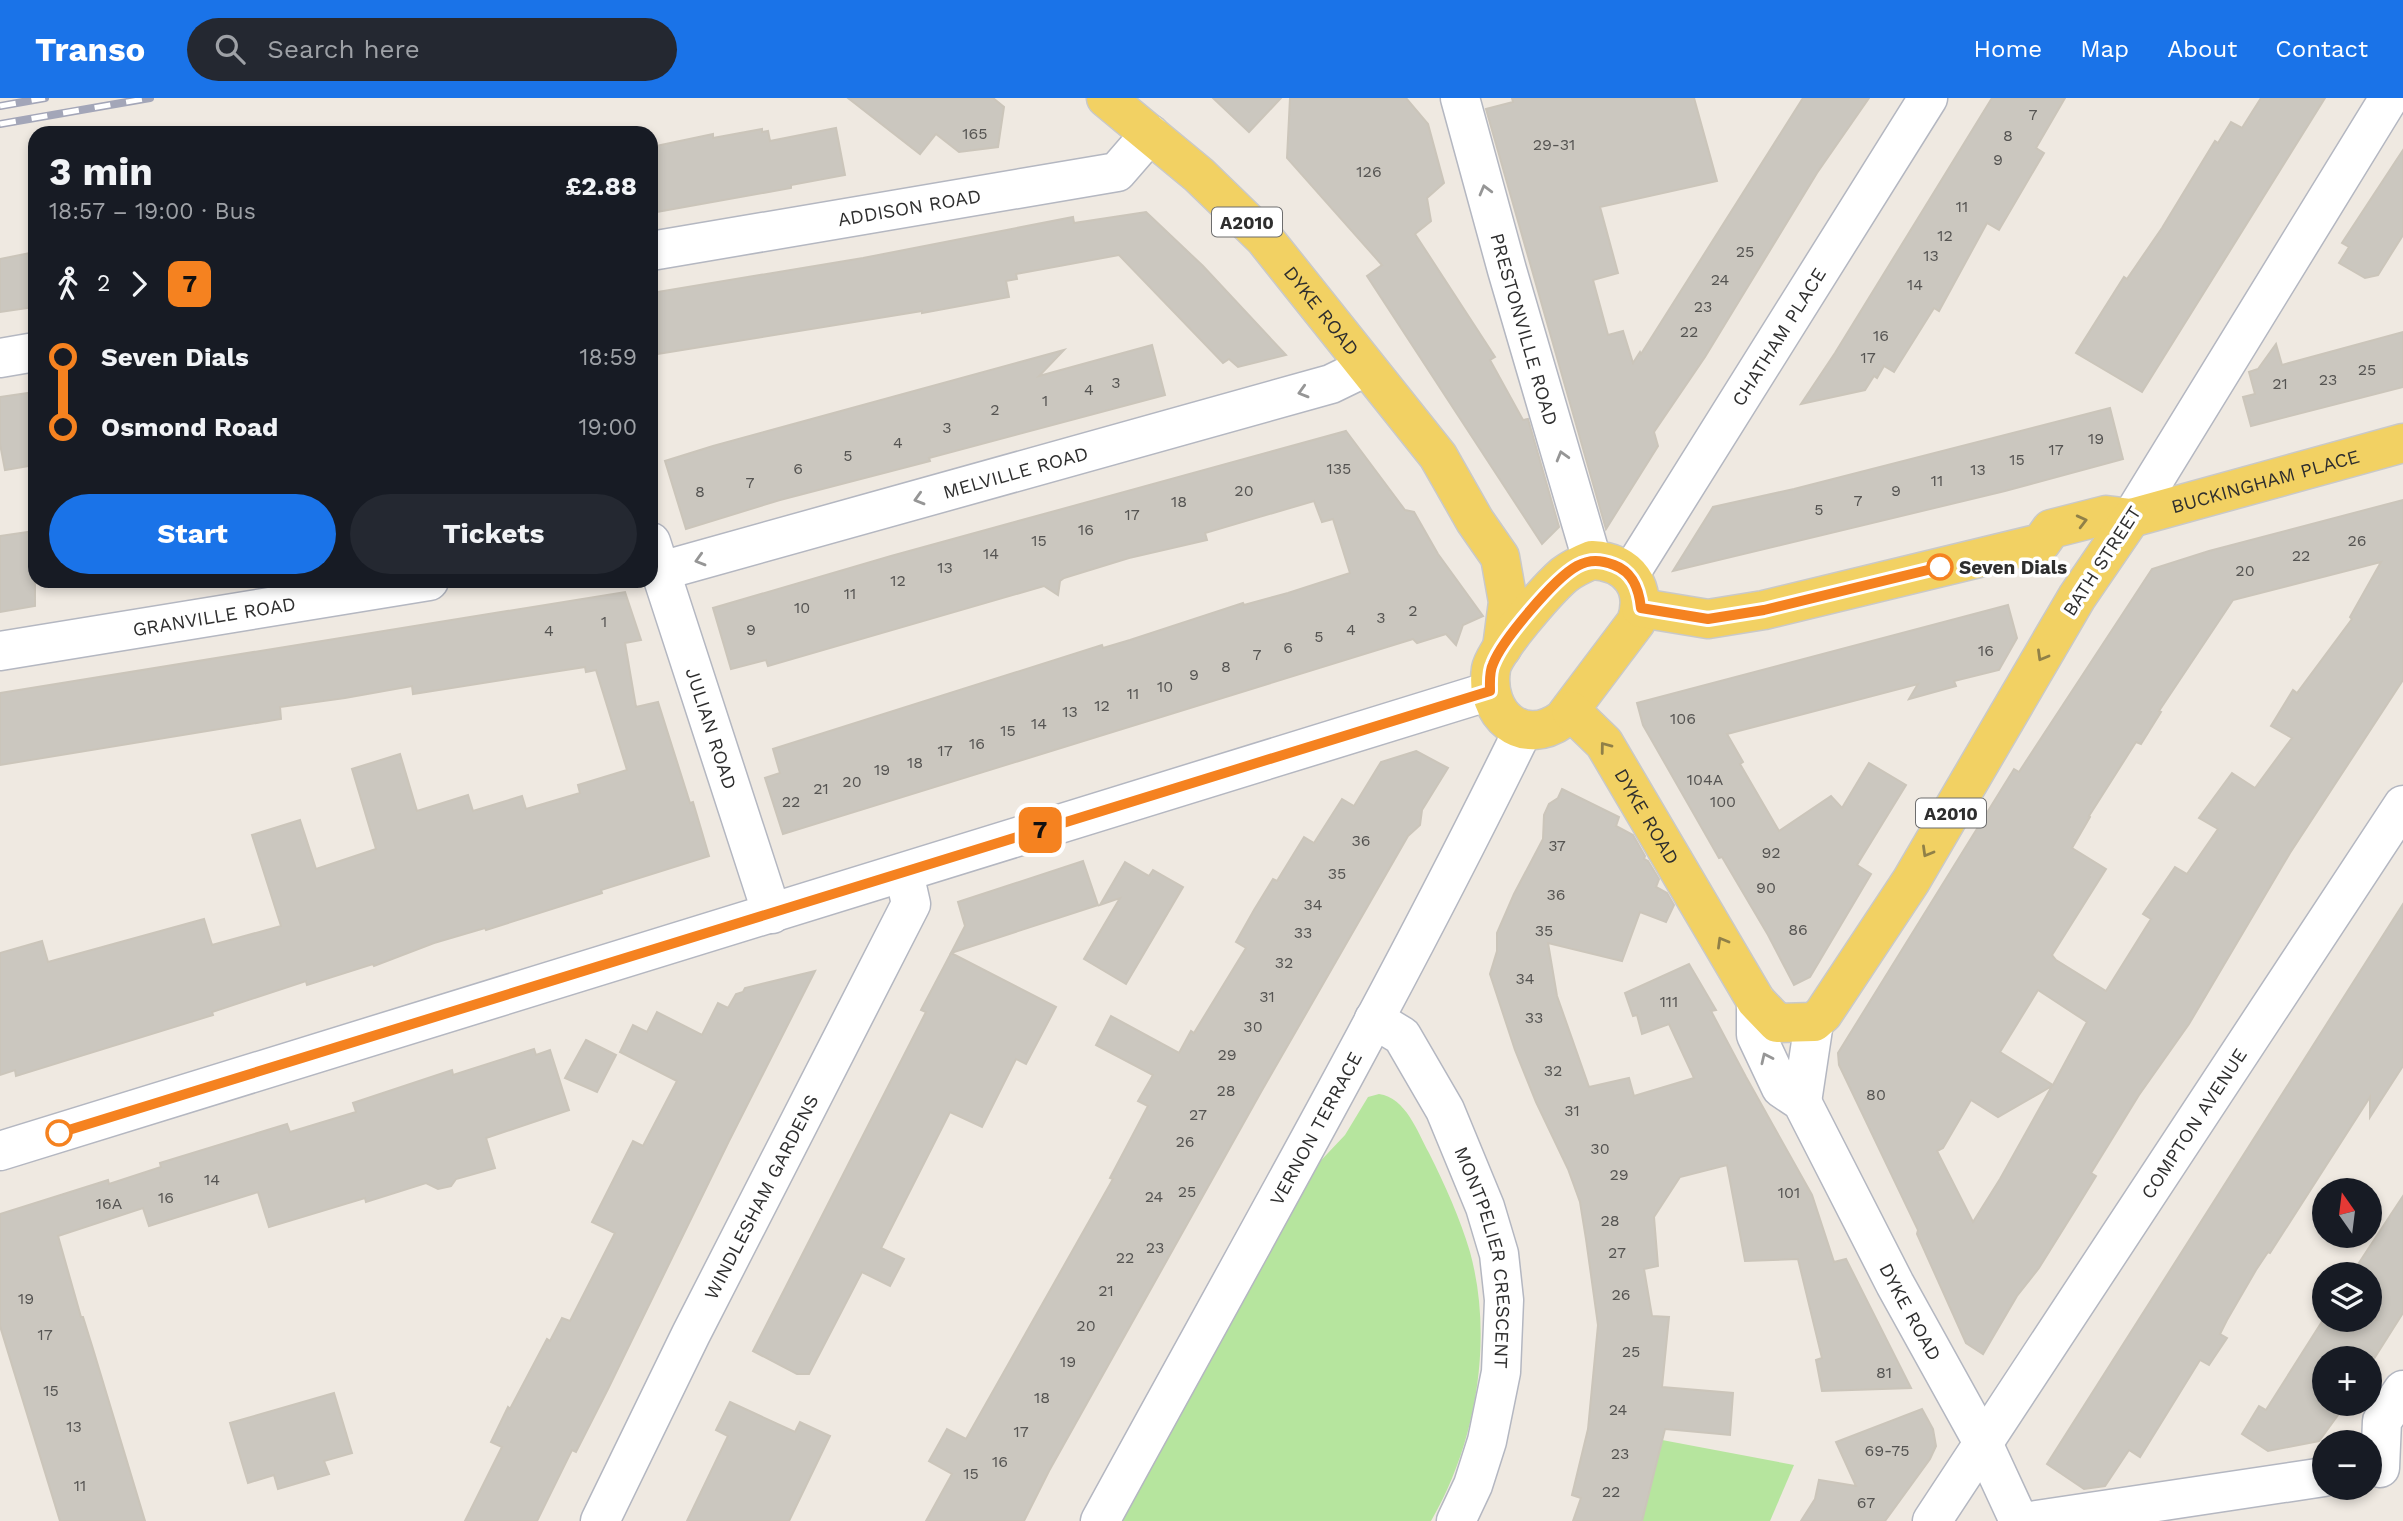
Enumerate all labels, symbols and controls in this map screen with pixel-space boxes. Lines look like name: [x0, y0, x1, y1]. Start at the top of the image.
search box: [187, 18, 677, 81]
text: Transo: [35, 30, 145, 69]
icon: search: [211, 30, 249, 68]
text: Search here: [267, 34, 420, 64]
text: Home: [1974, 35, 2042, 63]
text: Map: [2080, 35, 2129, 63]
text: About: [2167, 35, 2237, 63]
text: Contact: [2275, 35, 2368, 63]
house number: 7: [2029, 105, 2038, 124]
house number: 165: [962, 124, 988, 143]
house number: 8: [2003, 126, 2013, 145]
house number: 29-31: [1533, 135, 1575, 154]
text: 3 min: [49, 150, 153, 194]
house number: 9: [1993, 150, 2003, 169]
house number: 126: [1356, 162, 1382, 181]
text: £2.88: [565, 171, 637, 201]
street label: ADDISON ROAD: [836, 184, 983, 231]
one-way arrow: [1479, 184, 1493, 196]
house number: 11: [1956, 197, 1968, 216]
text: 18:57 – 19:00 · Bus: [49, 198, 256, 225]
road number: A2010: [1212, 208, 1282, 237]
house number: 12: [1937, 226, 1953, 245]
street label: PRESTONVILLE ROAD: [1486, 230, 1563, 428]
house number: 25: [1736, 242, 1754, 261]
house number: 13: [1923, 246, 1939, 265]
street label: DYKE ROAD: [1279, 261, 1364, 360]
street label: CHATHAM PLACE: [1727, 263, 1830, 410]
icon: walk: [49, 265, 87, 303]
icon: forward: [120, 265, 158, 303]
text: 2: [97, 270, 110, 297]
text: 7: [182, 270, 197, 298]
house number: 24: [1711, 270, 1730, 289]
house number: 14: [1907, 275, 1923, 294]
house number: 23: [1694, 297, 1712, 316]
house number: 22: [1680, 322, 1698, 341]
house number: 16: [1873, 326, 1889, 345]
text: Seven Dials: [101, 342, 249, 372]
text: 18:59: [579, 344, 637, 371]
house number: 17: [1860, 348, 1876, 367]
house number: 25: [2358, 360, 2376, 379]
house number: 23: [2319, 370, 2337, 389]
house number: 3: [1111, 373, 1121, 392]
house number: 21: [2272, 374, 2288, 393]
house number: 4: [1084, 380, 1094, 399]
one-way arrow: [1298, 383, 1310, 398]
house number: 1: [1042, 391, 1048, 410]
house number: 2: [990, 400, 1000, 419]
text: Osmond Road: [101, 412, 278, 442]
text: 19:00: [578, 414, 637, 441]
house number: 3: [942, 418, 952, 437]
house number: 19: [2088, 429, 2104, 448]
house number: 4: [893, 433, 903, 452]
house number: 17: [2048, 440, 2064, 459]
street label: MELVILLE ROAD: [940, 441, 1091, 503]
street label: BUCKINGHAM PLACE: [2169, 444, 2362, 518]
house number: 5: [843, 446, 853, 465]
one-way arrow: [1555, 450, 1570, 462]
house number: 15: [2009, 450, 2025, 469]
house number: 6: [793, 459, 803, 478]
house number: 135: [1327, 459, 1351, 478]
house number: 13: [1970, 460, 1986, 479]
house number: 11: [1931, 471, 1943, 490]
house number: 7: [746, 473, 755, 492]
house number: 20: [1234, 481, 1254, 500]
house number: 9: [1891, 481, 1901, 500]
house number: 8: [695, 482, 705, 501]
one-way arrow: [913, 491, 925, 505]
house number: 7: [1854, 491, 1863, 510]
house number: 18: [1171, 492, 1187, 511]
button: Start: [49, 494, 336, 574]
button: Tickets: [350, 494, 637, 574]
house number: 5: [1814, 500, 1824, 519]
street label: BATH STREET: [2058, 502, 2146, 620]
house number: 17: [1124, 505, 1140, 524]
one-way arrow: [2076, 515, 2088, 529]
house number: 16: [1078, 520, 1094, 539]
house number: 15: [1031, 531, 1047, 550]
house number: 26: [2347, 531, 2367, 550]
house number: 14: [983, 544, 999, 563]
house number: 22: [2292, 546, 2310, 565]
one-way arrow: [694, 552, 706, 567]
marker: Seven Dials: [1927, 554, 1953, 580]
place label: Seven Dials: [1959, 556, 2067, 579]
house number: 13: [937, 558, 953, 577]
house number: 20: [2235, 561, 2255, 580]
house number: 12: [890, 571, 906, 590]
house number: 11: [844, 584, 856, 603]
street label: GRANVILLE ROAD: [131, 591, 297, 641]
house number: 10: [794, 598, 810, 617]
house number: 2: [1408, 601, 1418, 620]
house number: 3: [1376, 608, 1386, 627]
house number: 1: [601, 612, 607, 631]
house number: 9: [746, 620, 756, 639]
house number: 4: [1346, 620, 1356, 639]
house number: 4: [544, 621, 554, 640]
house number: 5: [1314, 627, 1324, 646]
house number: 6: [1283, 638, 1293, 657]
house number: 16: [1978, 641, 1994, 660]
house number: 7: [1253, 645, 1262, 664]
one-way arrow: [2038, 648, 2051, 661]
house number: 8: [1221, 657, 1231, 676]
street label: JULIAN ROAD: [681, 665, 742, 792]
house number: 9: [1189, 665, 1199, 684]
house number: 10: [1157, 677, 1173, 696]
house number: 11: [1127, 684, 1139, 703]
house number: 12: [1094, 696, 1110, 715]
house number: 13: [1062, 702, 1078, 721]
house number: 106: [1670, 709, 1696, 728]
house number: 14: [1031, 714, 1047, 733]
house number: 15: [1000, 721, 1016, 740]
house number: 16: [969, 734, 985, 753]
house number: 17: [937, 741, 953, 760]
one-way arrow: [1601, 742, 1614, 755]
house number: 18: [907, 753, 923, 772]
house number: 19: [874, 760, 890, 779]
street label: DYKE ROAD: [1610, 764, 1684, 868]
house number: 104A: [1687, 770, 1724, 789]
house number: 20: [842, 772, 862, 791]
house number: 21: [813, 779, 829, 798]
house number: 22: [782, 792, 800, 811]
house number: 100: [1710, 792, 1736, 811]
road number: A2010: [1916, 798, 1986, 828]
line badge: 7: [1017, 807, 1063, 853]
text: 7: [1033, 816, 1047, 844]
house number: 36: [1351, 831, 1371, 850]
house number: 37: [1548, 836, 1566, 855]
house number: 92: [1761, 843, 1781, 862]
one-way arrow: [1923, 845, 1936, 858]
house number: 35: [1328, 864, 1346, 883]
house number: 90: [1756, 878, 1776, 897]
house number: 36: [1546, 885, 1566, 904]
house number: 34: [1303, 895, 1323, 914]
house number: 86: [1788, 920, 1808, 939]
house number: 35: [1535, 921, 1553, 940]
house number: 33: [1294, 923, 1312, 942]
one-way arrow: [1717, 937, 1730, 949]
house number: 32: [1275, 953, 1293, 972]
house number: 34: [1515, 969, 1535, 988]
house number: 31: [1259, 987, 1275, 1006]
house number: 111: [1660, 992, 1678, 1011]
house number: 33: [1525, 1008, 1543, 1027]
house number: 30: [1243, 1017, 1263, 1036]
street label: COMPTON AVENUE: [2136, 1044, 2251, 1203]
house number: 29: [1217, 1045, 1237, 1064]
street label: VERNON TERRACE: [1264, 1048, 1367, 1209]
one-way arrow: [1761, 1053, 1775, 1065]
house number: 32: [1544, 1061, 1562, 1080]
house number: 28: [1216, 1081, 1236, 1100]
house number: 80: [1866, 1085, 1886, 1104]
street label: WINDLESHAM GARDENS: [699, 1090, 823, 1303]
house number: 31: [1564, 1101, 1580, 1120]
house number: 27: [1189, 1105, 1207, 1124]
unlabelled marker: [46, 1120, 72, 1146]
house number: 26: [1175, 1132, 1195, 1151]
house number: 30: [1590, 1139, 1610, 1158]
street label: MONTPELIER CRESCENT: [1450, 1143, 1516, 1369]
house number: 29: [1609, 1165, 1629, 1184]
house number: 14: [204, 1170, 220, 1189]
north arrow: [2312, 1178, 2382, 1248]
map controls: [2312, 1178, 2382, 1500]
house number: 25: [1178, 1182, 1196, 1201]
house number: 101: [1778, 1183, 1800, 1202]
house number: 24: [1145, 1187, 1164, 1206]
house number: 16: [158, 1188, 174, 1207]
house number: 16A: [96, 1194, 123, 1213]
house number: 28: [1600, 1211, 1620, 1230]
house number: 23: [1146, 1238, 1164, 1257]
house number: 27: [1608, 1243, 1626, 1262]
house number: 22: [1116, 1248, 1134, 1267]
street label: DYKE ROAD: [1875, 1259, 1947, 1364]
button: layers: [2312, 1262, 2382, 1332]
house number: 21: [1098, 1281, 1114, 1300]
house number: 26: [1611, 1285, 1631, 1304]
house number: 19: [18, 1289, 34, 1308]
house number: 20: [1076, 1316, 1096, 1335]
house number: 17: [37, 1325, 53, 1344]
house number: 25: [1622, 1342, 1640, 1361]
button: +: [2312, 1346, 2382, 1416]
house number: 19: [1060, 1352, 1076, 1371]
house number: 81: [1876, 1363, 1892, 1382]
house number: 15: [43, 1381, 59, 1400]
house number: 18: [1034, 1388, 1050, 1407]
house number: 24: [1609, 1400, 1628, 1419]
house number: 13: [66, 1417, 82, 1436]
house number: 17: [1013, 1422, 1029, 1441]
button: −: [2312, 1430, 2382, 1500]
house number: 69-75: [1864, 1441, 1910, 1460]
house number: 23: [1611, 1444, 1629, 1463]
house number: 16: [992, 1452, 1008, 1471]
house number: 15: [963, 1464, 979, 1483]
house number: 11: [74, 1476, 86, 1495]
house number: 22: [1602, 1482, 1620, 1501]
house number: 67: [1857, 1493, 1875, 1512]

